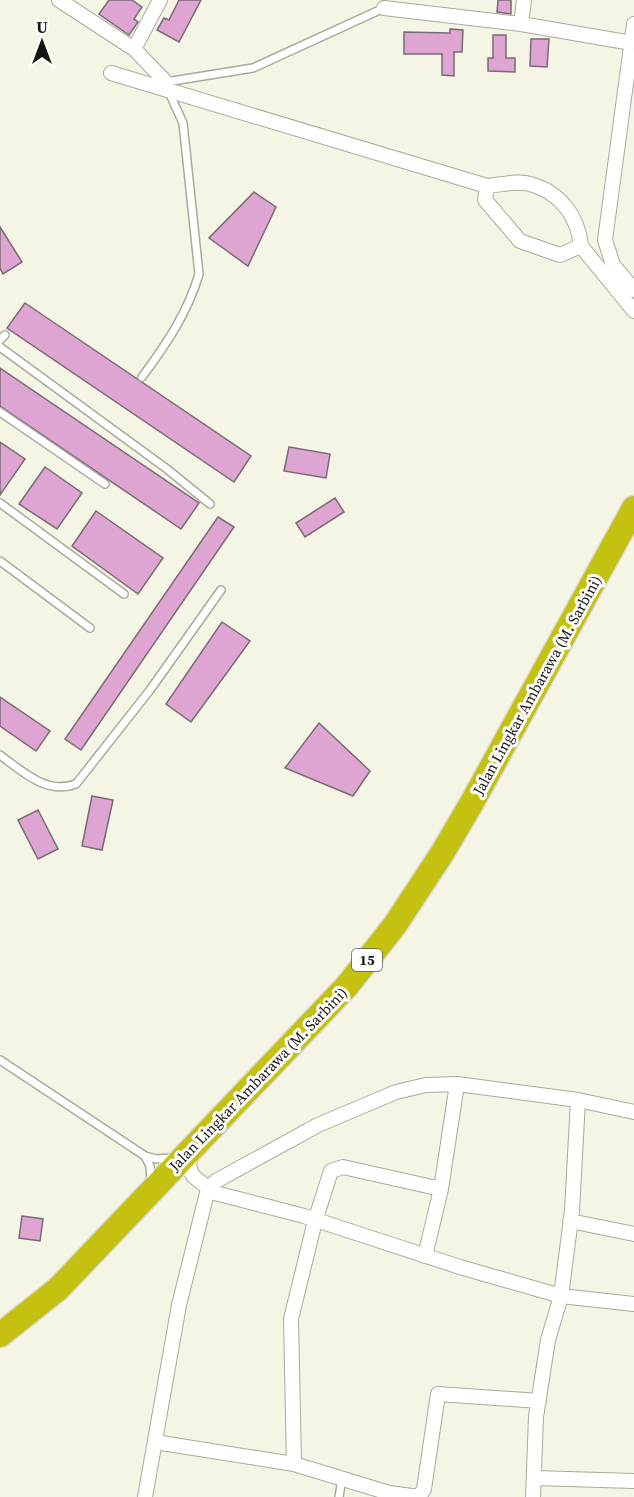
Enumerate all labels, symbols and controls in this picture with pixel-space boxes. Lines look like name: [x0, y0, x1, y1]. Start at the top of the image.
north arrow: [12, 12, 72, 72]
text: U: [36, 16, 48, 38]
street label: Jalan Lingkar Ambarawa (M. Sarbini): [467, 571, 606, 800]
road number: 15: [352, 949, 382, 971]
street label: Jalan Lingkar Ambarawa (M. Sarbini): [163, 982, 352, 1176]

